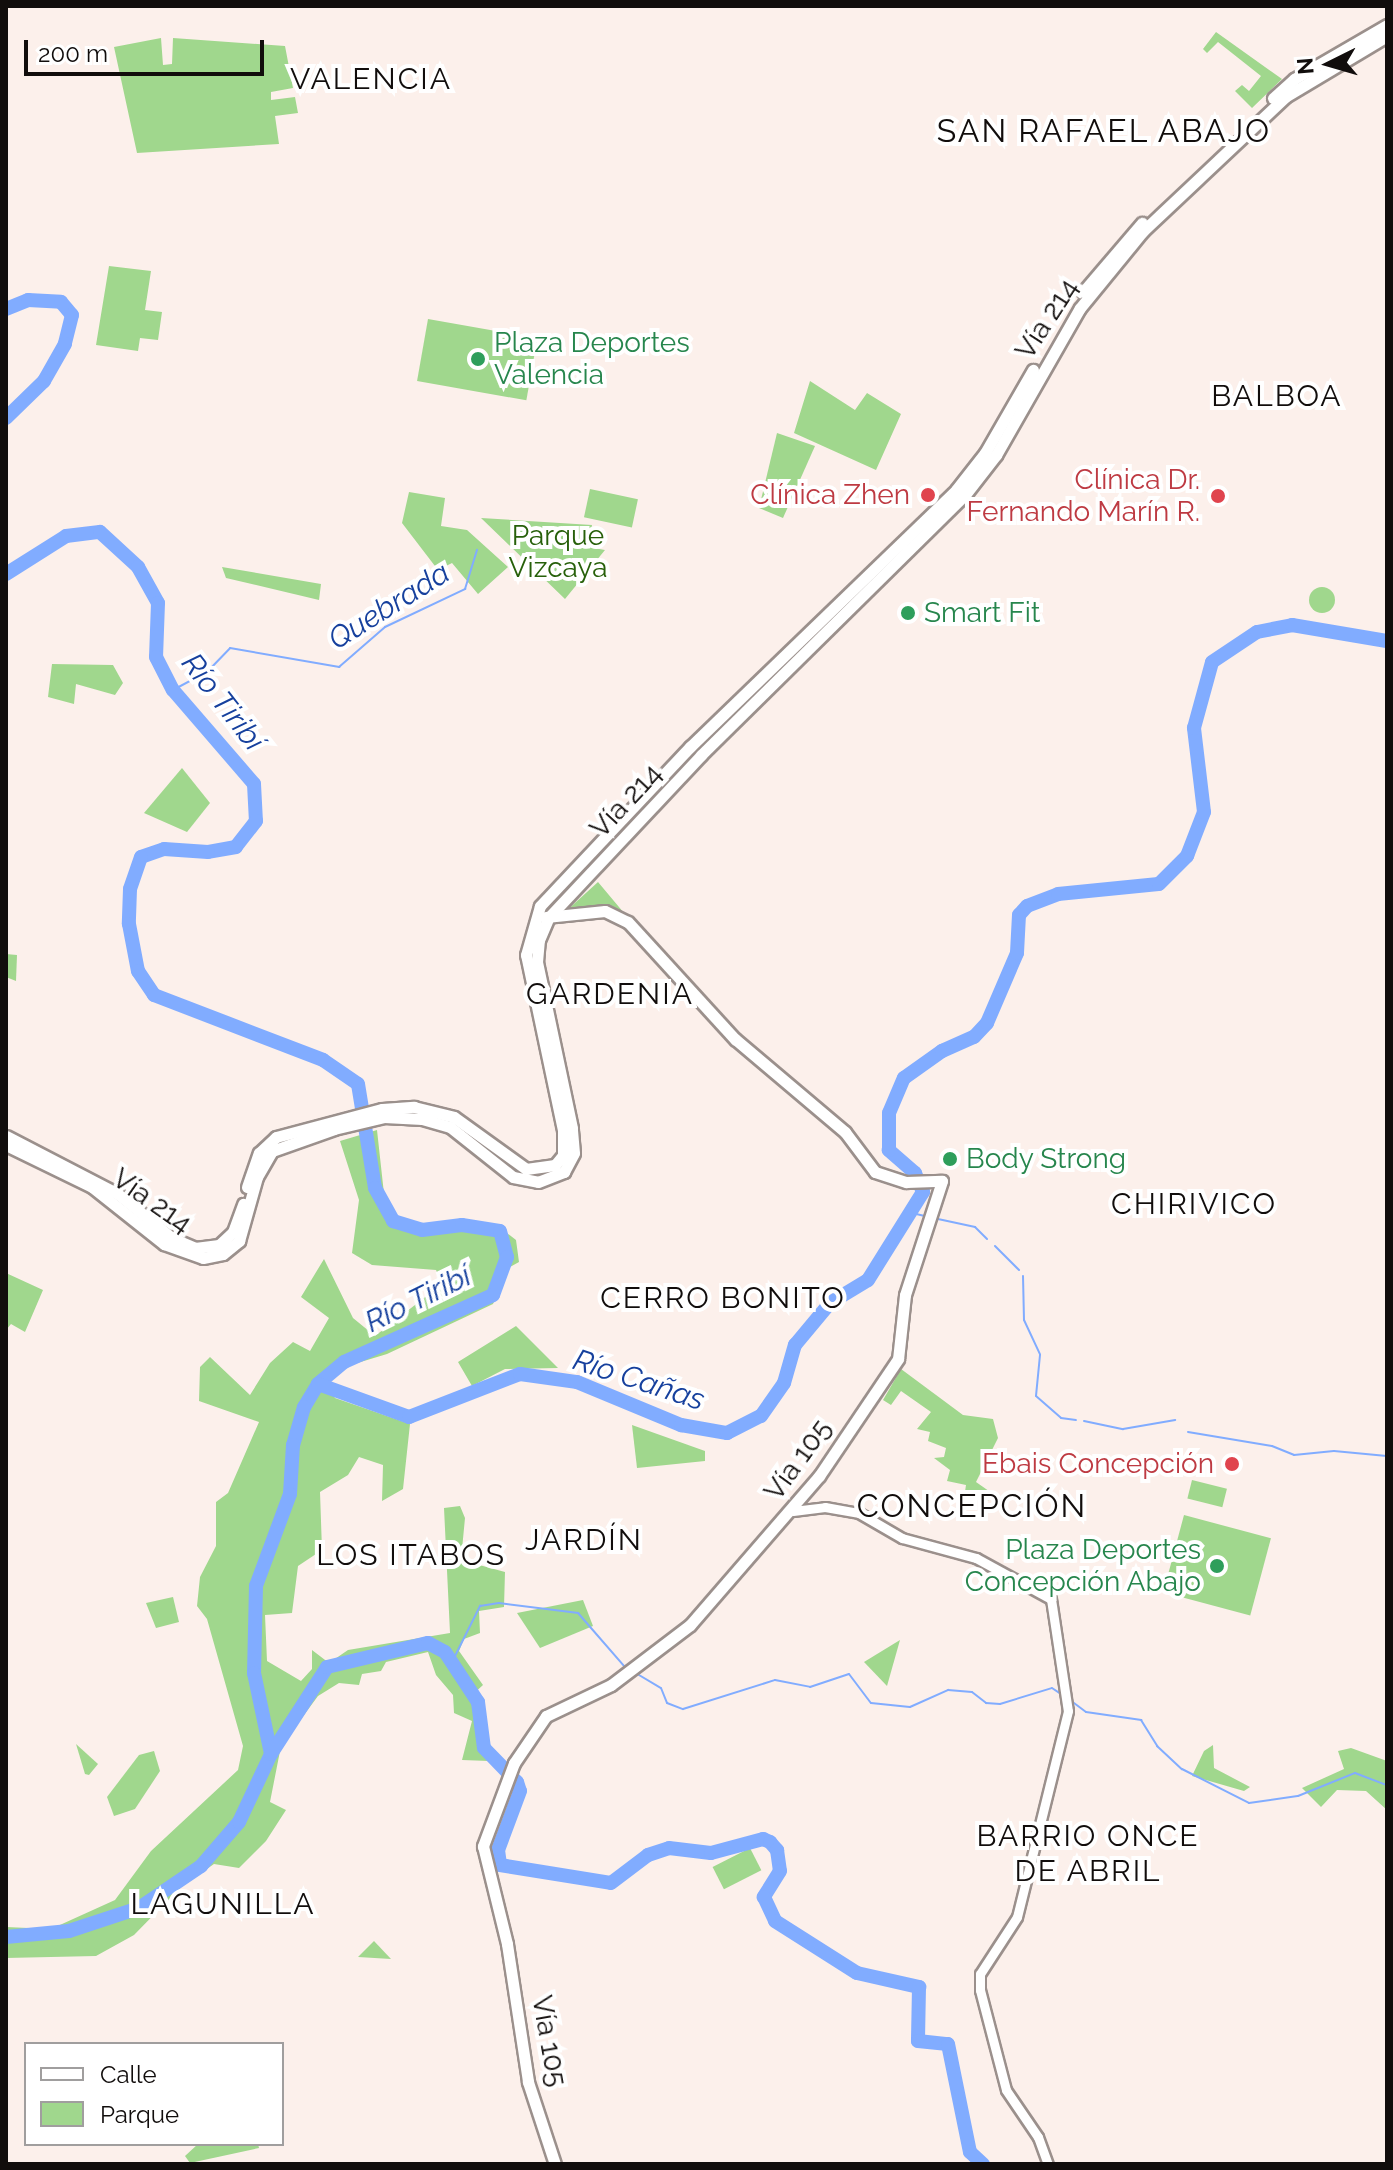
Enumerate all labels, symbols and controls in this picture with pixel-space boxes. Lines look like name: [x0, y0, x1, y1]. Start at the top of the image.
scale bar: [28, 24, 268, 74]
north arrow: [1289, 24, 1369, 104]
text: 200 m: [38, 39, 108, 68]
text: N: [1291, 57, 1319, 76]
district label: VALENCIA: [290, 61, 452, 97]
district label: SAN RAFAEL ABAJO: [936, 112, 1272, 150]
street label: Vía 214: [1009, 272, 1085, 366]
place label: Plaza Deportes Valencia: [494, 326, 690, 392]
marker: Plaza Deportes Valencia: [469, 350, 487, 368]
district label: BALBOA: [1211, 378, 1343, 414]
place label: Clínica Dr. Fernando Marín R.: [966, 463, 1200, 529]
place label: Clínica Zhen: [750, 478, 910, 512]
marker: Clínica Zhen: [917, 484, 939, 506]
marker: Clínica Dr. Fernando Marín R.: [1207, 485, 1229, 507]
park label: Parque Vizcaya: [509, 519, 607, 585]
water label: Quebrada: [322, 555, 456, 657]
place label: Smart Fit: [924, 596, 1040, 630]
marker: Smart Fit: [899, 604, 917, 622]
water label: Río Tiribí: [174, 646, 272, 758]
street label: Vía 214: [583, 757, 669, 845]
district label: GARDENIA: [526, 976, 694, 1012]
place label: Body Strong: [966, 1142, 1127, 1176]
marker: Body Strong: [941, 1150, 959, 1168]
street label: Vía 214: [106, 1162, 198, 1240]
district label: CHIRIVICO: [1111, 1186, 1277, 1222]
water label: Río Tiribí: [359, 1258, 477, 1340]
district label: CERRO BONITO: [600, 1280, 846, 1316]
water label: Río Cañas: [569, 1342, 709, 1418]
street label: Vía 105: [757, 1413, 839, 1507]
place label: Ebais Concepción: [982, 1447, 1214, 1481]
marker: Ebais Concepción: [1221, 1453, 1243, 1475]
district label: CONCEPCIÓN: [857, 1487, 1087, 1525]
district label: JARDÍN: [525, 1522, 643, 1558]
place label: Plaza Deportes Concepción Abajo: [964, 1533, 1201, 1599]
district label: LOS ITABOS: [316, 1537, 506, 1573]
marker: Plaza Deportes Concepción Abajo: [1208, 1557, 1226, 1575]
district label: BARRIO ONCE DE ABRIL: [976, 1818, 1200, 1888]
district label: LAGUNILLA: [131, 1886, 315, 1922]
street label: Vía 105: [524, 1993, 574, 2089]
legend: [24, 2042, 284, 2146]
text: Calle: [100, 2060, 157, 2089]
text: Parque: [100, 2100, 179, 2129]

